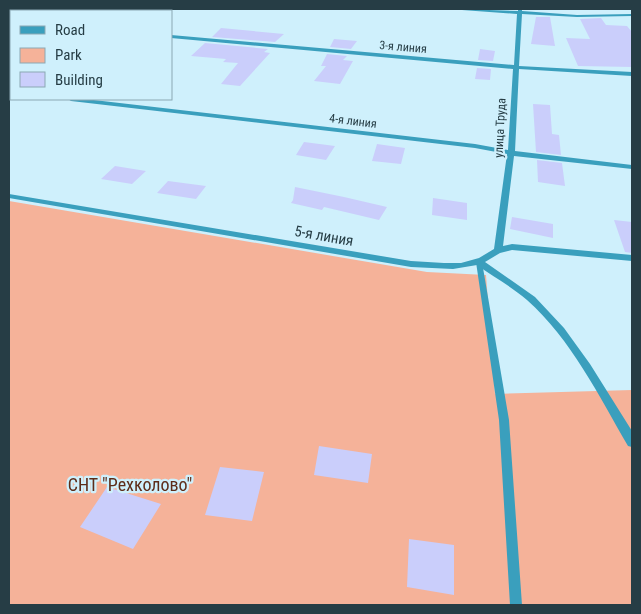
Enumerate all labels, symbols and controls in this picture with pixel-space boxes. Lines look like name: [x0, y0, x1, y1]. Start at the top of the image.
legend: [10, 10, 172, 100]
text: Road: [55, 21, 85, 39]
street label: 3-я линия: [379, 38, 427, 56]
text: Park: [55, 46, 82, 64]
text: Building: [55, 71, 103, 89]
street label: улица Труда: [491, 97, 509, 158]
street label: 4-я линия: [328, 111, 378, 131]
street label: 5-я линия: [293, 222, 355, 250]
park label: СНТ "Рехколово": [68, 474, 192, 495]

